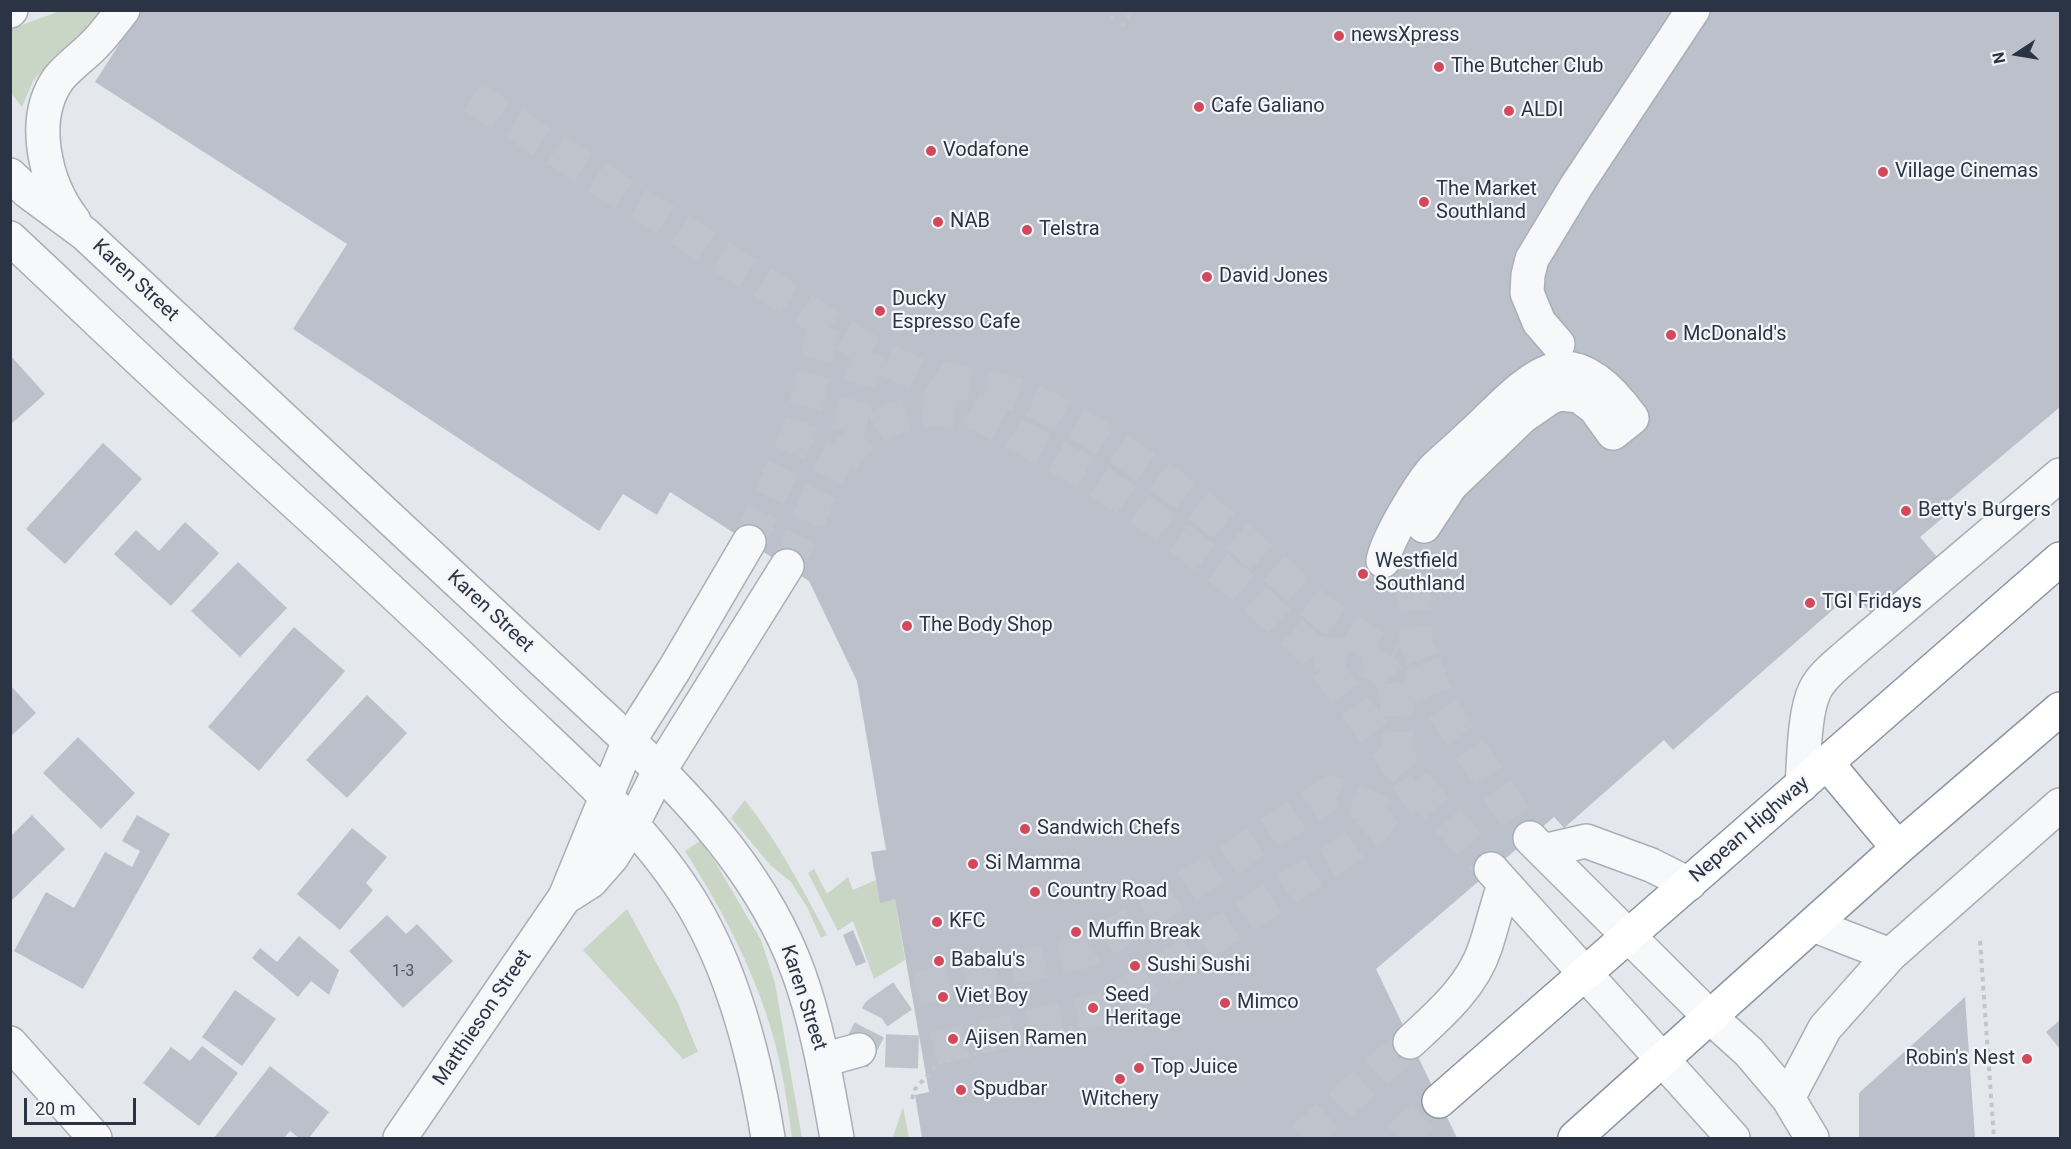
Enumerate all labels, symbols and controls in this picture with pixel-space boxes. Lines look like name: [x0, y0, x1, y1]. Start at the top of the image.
place label: newsXpress: [1351, 24, 1460, 48]
north arrow: [1987, 24, 2047, 84]
marker: newsXpress: [1332, 29, 1346, 43]
text: N: [1988, 50, 2009, 65]
place label: The Butcher Club: [1451, 55, 1604, 79]
marker: The Butcher Club: [1432, 60, 1446, 74]
place label: Cafe Galiano: [1211, 95, 1325, 119]
place label: ALDI: [1521, 99, 1563, 123]
marker: Cafe Galiano: [1192, 100, 1206, 114]
marker: ALDI: [1502, 104, 1516, 118]
place label: Vodafone: [943, 139, 1029, 163]
marker: Vodafone: [924, 144, 938, 158]
place label: Village Cinemas: [1895, 160, 2038, 184]
marker: Village Cinemas: [1876, 165, 1890, 179]
place label: The Market Southland: [1436, 178, 1537, 225]
marker: The Market Southland: [1417, 195, 1431, 209]
place label: NAB: [950, 210, 990, 234]
marker: NAB: [931, 215, 945, 229]
place label: Telstra: [1039, 218, 1100, 242]
marker: Telstra: [1020, 223, 1034, 237]
street label: Karen Street: [87, 235, 183, 327]
place label: David Jones: [1219, 265, 1328, 289]
marker: David Jones: [1200, 270, 1214, 284]
place label: Ducky Espresso Cafe: [892, 288, 1020, 335]
marker: Ducky Espresso Cafe: [873, 304, 887, 318]
place label: McDonald's: [1683, 323, 1787, 347]
marker: McDonald's: [1664, 328, 1678, 342]
place label: Betty's Burgers: [1918, 499, 2051, 523]
marker: Betty's Burgers: [1899, 504, 1913, 518]
place label: Westfield Southland: [1375, 550, 1465, 597]
street label: Karen Street: [442, 566, 538, 658]
marker: Westfield Southland: [1356, 567, 1370, 581]
place label: TGI Fridays: [1822, 591, 1922, 615]
marker: TGI Fridays: [1803, 596, 1817, 610]
place label: The Body Shop: [919, 614, 1053, 638]
marker: The Body Shop: [900, 619, 914, 633]
street label: Nepean Highway: [1685, 772, 1815, 888]
place label: Sandwich Chefs: [1037, 817, 1180, 841]
marker: Sandwich Chefs: [1018, 822, 1032, 836]
place label: Si Mamma: [985, 852, 1081, 876]
marker: Si Mamma: [966, 857, 980, 871]
place label: Country Road: [1047, 880, 1167, 904]
marker: Country Road: [1028, 885, 1042, 899]
place label: KFC: [949, 910, 986, 934]
marker: KFC: [930, 915, 944, 929]
place label: Muffin Break: [1088, 920, 1200, 944]
marker: Muffin Break: [1069, 925, 1083, 939]
street label: Karen Street: [775, 942, 831, 1054]
street label: Matthieson Street: [429, 946, 537, 1090]
place label: Babalu's: [951, 949, 1025, 973]
marker: Babalu's: [932, 954, 946, 968]
place label: Sushi Sushi: [1147, 954, 1250, 978]
marker: Sushi Sushi: [1128, 959, 1142, 973]
house number: 1-3: [392, 962, 414, 982]
place label: Seed Heritage: [1105, 984, 1181, 1031]
place label: Viet Boy: [955, 985, 1028, 1009]
marker: Viet Boy: [936, 990, 950, 1004]
place label: Mimco: [1237, 991, 1299, 1015]
marker: Mimco: [1218, 996, 1232, 1010]
marker: Seed Heritage: [1086, 1001, 1100, 1015]
place label: Ajisen Ramen: [965, 1027, 1087, 1051]
marker: Ajisen Ramen: [946, 1032, 960, 1046]
place label: Robin's Nest: [1905, 1047, 2015, 1071]
marker: Robin's Nest: [2020, 1052, 2034, 1066]
place label: Top Juice: [1151, 1056, 1238, 1080]
marker: Top Juice: [1132, 1061, 1146, 1075]
marker: Witchery: [1113, 1072, 1127, 1086]
place label: Spudbar: [973, 1078, 1047, 1102]
marker: Spudbar: [954, 1083, 968, 1097]
scale bar: [27, 1086, 140, 1124]
place label: Witchery: [1081, 1088, 1159, 1112]
text: 20 m: [35, 1098, 75, 1119]

